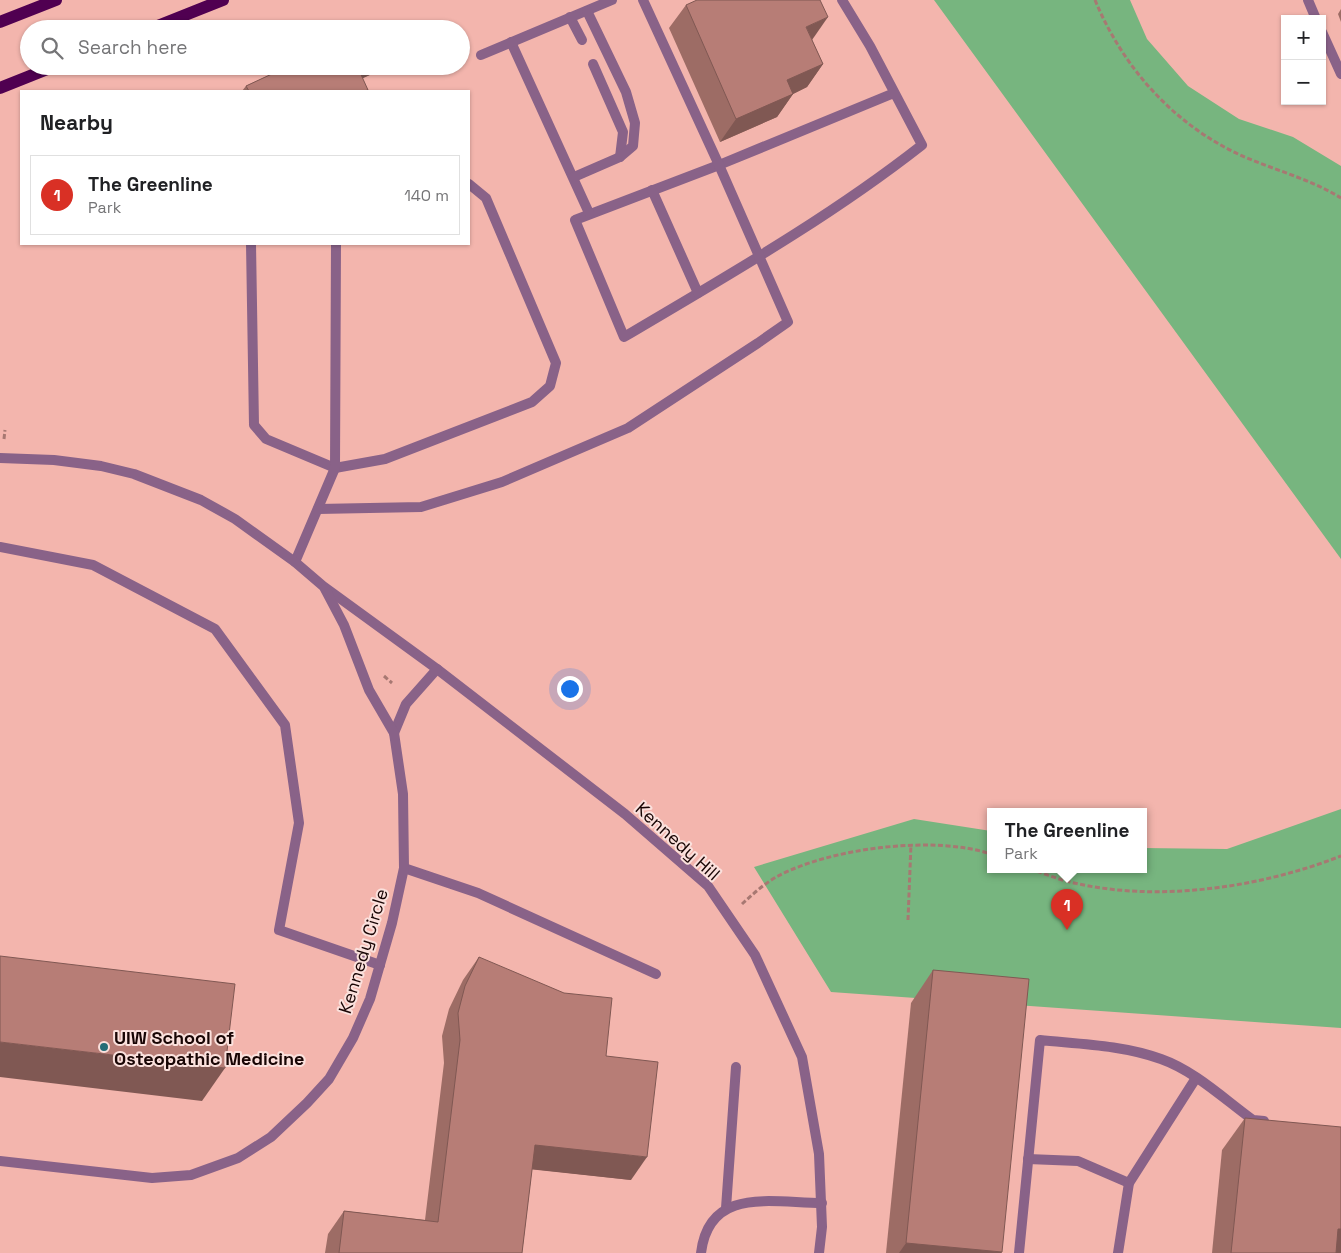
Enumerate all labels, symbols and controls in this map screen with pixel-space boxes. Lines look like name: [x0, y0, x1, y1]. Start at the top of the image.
map controls: [1281, 15, 1326, 105]
button: +: [1281, 15, 1326, 60]
search box: [20, 20, 470, 75]
icon: search: [38, 34, 66, 62]
text: Search here: [78, 35, 188, 60]
button: −: [1281, 60, 1326, 105]
text: Nearby: [40, 109, 113, 136]
text: The Greenline: [88, 172, 213, 197]
text: 1: [53, 185, 61, 206]
text: 140 m: [404, 185, 449, 206]
text: Park: [88, 197, 121, 218]
your location: [557, 676, 583, 702]
street label: Kennedy Hill: [631, 797, 725, 885]
popup: [987, 808, 1147, 873]
text: The Greenline: [1005, 818, 1129, 843]
text: Park: [1005, 843, 1038, 864]
street label: Kennedy Circle: [333, 886, 393, 1016]
pin: 1: [1051, 889, 1083, 930]
place label: UIW School of Osteopathic Medicine: [114, 1026, 305, 1070]
marker: UIW School of Osteopathic Medicine: [98, 1041, 110, 1053]

